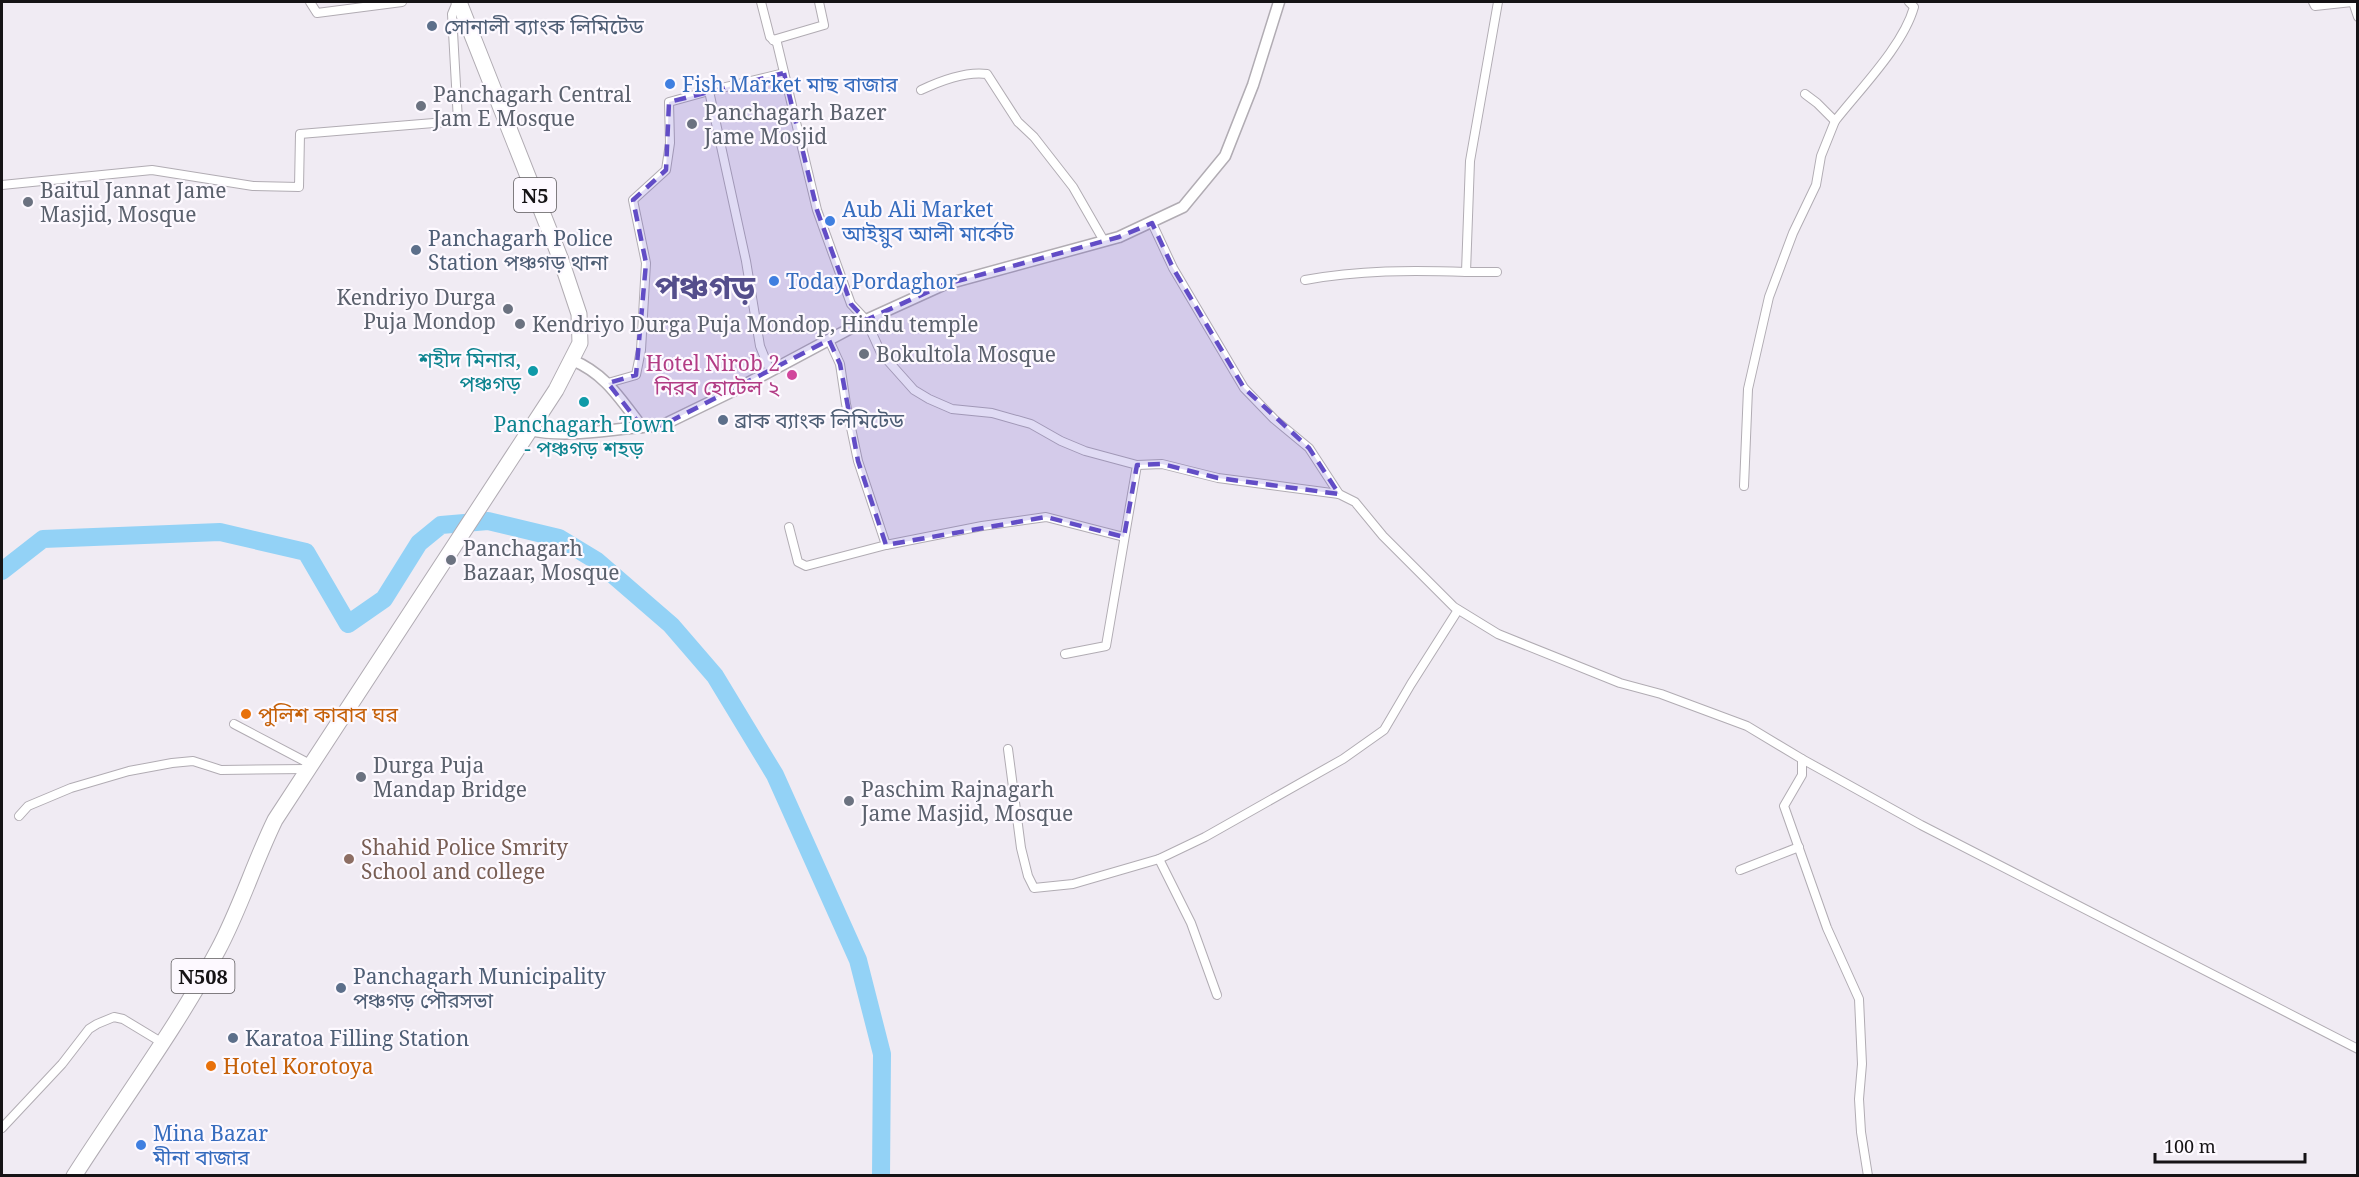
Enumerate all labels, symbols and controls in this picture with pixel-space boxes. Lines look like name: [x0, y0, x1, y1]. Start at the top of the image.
place label: সোনালী ব্যাংক লিমিটেড: [444, 12, 645, 40]
marker: সোনালী ব্যাংক লিমিটেড: [425, 19, 439, 33]
place label: Fish Market মাছ বাজার: [682, 70, 898, 98]
marker: Fish Market মাছ বাজার: [663, 77, 677, 91]
place label: Panchagarh Central Jam E Mosque: [432, 80, 632, 132]
place label: Panchagarh Bazer Jame Mosjid: [703, 98, 887, 150]
marker: Panchagarh Central Jam E Mosque: [414, 99, 428, 113]
marker: Panchagarh Bazer Jame Mosjid: [685, 117, 699, 131]
place label: Baitul Jannat Jame Masjid, Mosque: [40, 176, 226, 228]
road number: N5: [514, 178, 556, 212]
marker: Baitul Jannat Jame Masjid, Mosque: [21, 195, 35, 209]
place label: Aub Ali Market আইয়ুব আলী মার্কেট: [841, 195, 1014, 249]
marker: Aub Ali Market আইয়ুব আলী মার্কেট: [823, 214, 837, 228]
place label: Panchagarh Police Station পঞ্চগড় থানা: [428, 224, 613, 276]
marker: Panchagarh Police Station পঞ্চগড় থানা: [409, 243, 423, 257]
district label: পঞ্চগড়: [655, 264, 756, 309]
place label: Today Pordaghor: [786, 267, 958, 295]
marker: Today Pordaghor: [767, 274, 781, 288]
place label: Kendriyo Durga Puja Mondop: [336, 283, 496, 335]
marker: Kendriyo Durga Puja Mondop: [501, 302, 515, 316]
place label: Kendriyo Durga Puja Mondop, Hindu temple: [532, 310, 978, 338]
marker: Kendriyo Durga Puja Mondop, Hindu temple: [513, 317, 527, 331]
place label: Bokultola Mosque: [876, 340, 1056, 368]
place label: শহীদ মিনার, পঞ্চগড়: [417, 345, 522, 397]
marker: Bokultola Mosque: [857, 347, 871, 361]
place label: Hotel Nirob 2 নিরব হোটেল ২: [646, 349, 781, 401]
marker: শহীদ মিনার, পঞ্চগড়: [526, 364, 540, 378]
marker: Hotel Nirob 2 নিরব হোটেল ২: [785, 368, 799, 382]
marker: Panchagarh Town - পঞ্চগড় শহড়: [577, 395, 591, 409]
place label: ব্রাক ব্যাংক লিমিটেড: [734, 406, 905, 434]
place label: Panchagarh Town - পঞ্চগড় শহড়: [494, 410, 674, 462]
marker: ব্রাক ব্যাংক লিমিটেড: [716, 413, 730, 427]
place label: Panchagarh Bazaar, Mosque: [463, 534, 620, 586]
marker: Panchagarh Bazaar, Mosque: [444, 553, 458, 567]
place label: পুলিশ কাবাব ঘর: [258, 700, 398, 728]
marker: পুলিশ কাবাব ঘর: [239, 707, 253, 721]
place label: Durga Puja Mandap Bridge: [373, 751, 527, 803]
marker: Durga Puja Mandap Bridge: [354, 770, 368, 784]
place label: Paschim Rajnagarh Jame Masjid, Mosque: [860, 775, 1073, 827]
marker: Paschim Rajnagarh Jame Masjid, Mosque: [842, 794, 856, 808]
place label: Shahid Police Smrity School and college: [361, 833, 568, 885]
marker: Shahid Police Smrity School and college: [342, 852, 356, 866]
road number: N508: [172, 959, 234, 993]
place label: Panchagarh Municipality পঞ্চগড় পৌরসভা: [353, 962, 606, 1014]
marker: Panchagarh Municipality পঞ্চগড় পৌরসভা: [334, 981, 348, 995]
place label: Karatoa Filling Station: [245, 1024, 469, 1052]
marker: Karatoa Filling Station: [226, 1031, 240, 1045]
place label: Hotel Korotoya: [223, 1052, 374, 1080]
marker: Hotel Korotoya: [204, 1059, 218, 1073]
place label: Mina Bazar মীনা বাজার: [152, 1119, 268, 1171]
scale bar: [2155, 1126, 2305, 1164]
text: 100 m: [2164, 1134, 2216, 1158]
marker: Mina Bazar মীনা বাজার: [134, 1138, 148, 1152]

